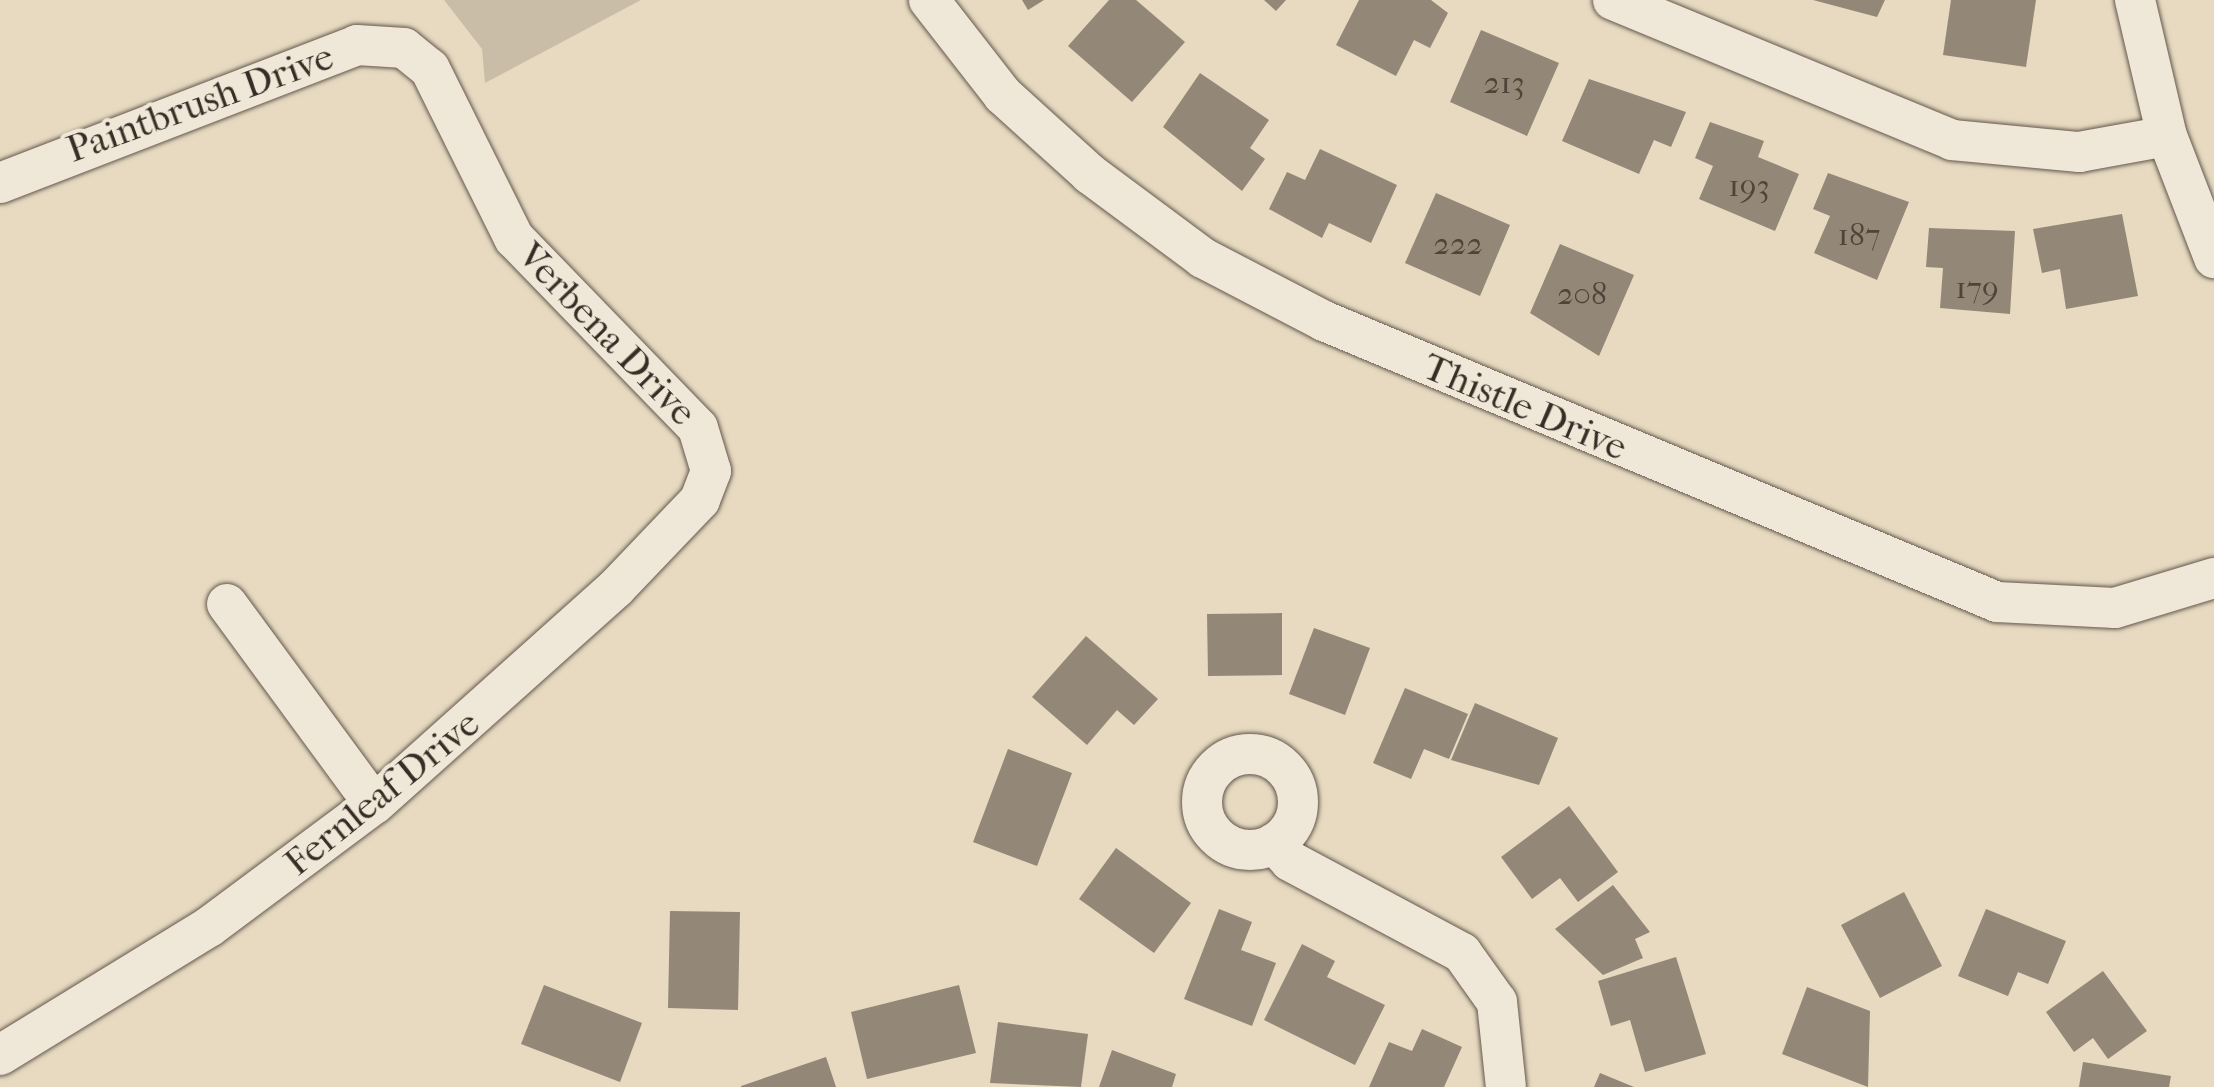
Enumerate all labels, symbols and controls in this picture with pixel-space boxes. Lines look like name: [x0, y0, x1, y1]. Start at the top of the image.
street label: Paintbrush Drive: [60, 34, 340, 172]
house number: 213: [1484, 64, 1525, 102]
house number: 193: [1728, 167, 1770, 205]
house number: 187: [1838, 216, 1880, 254]
house number: 222: [1433, 225, 1483, 263]
street label: Verbena Drive: [508, 233, 706, 435]
house number: 179: [1955, 269, 1999, 307]
house number: 208: [1557, 275, 1607, 313]
street label: Thistle Drive: [1416, 344, 1634, 470]
street label: Fernleaf Drive: [275, 701, 489, 885]

